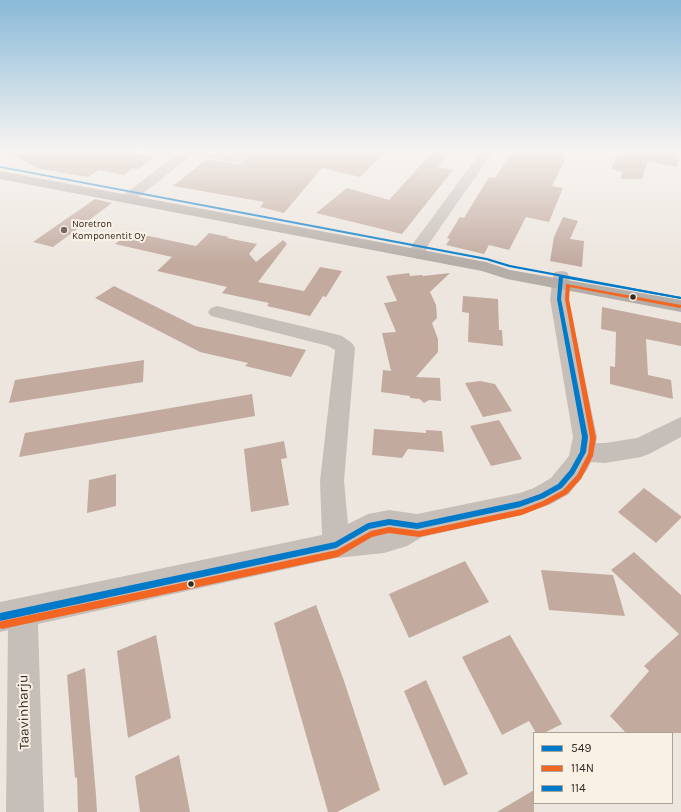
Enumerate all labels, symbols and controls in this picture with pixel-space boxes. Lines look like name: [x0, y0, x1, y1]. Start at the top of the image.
place label: Noretron Komponentit Oy: [72, 218, 145, 242]
marker: Noretron Komponentit Oy: [59, 225, 69, 235]
unlabelled marker: [628, 292, 638, 302]
unlabelled marker: [186, 579, 196, 589]
street label: Taavinharju: [15, 674, 33, 750]
legend: [533, 732, 673, 804]
text: 549: [571, 741, 591, 755]
text: 114N: [571, 761, 594, 775]
text: 114: [571, 781, 586, 795]

